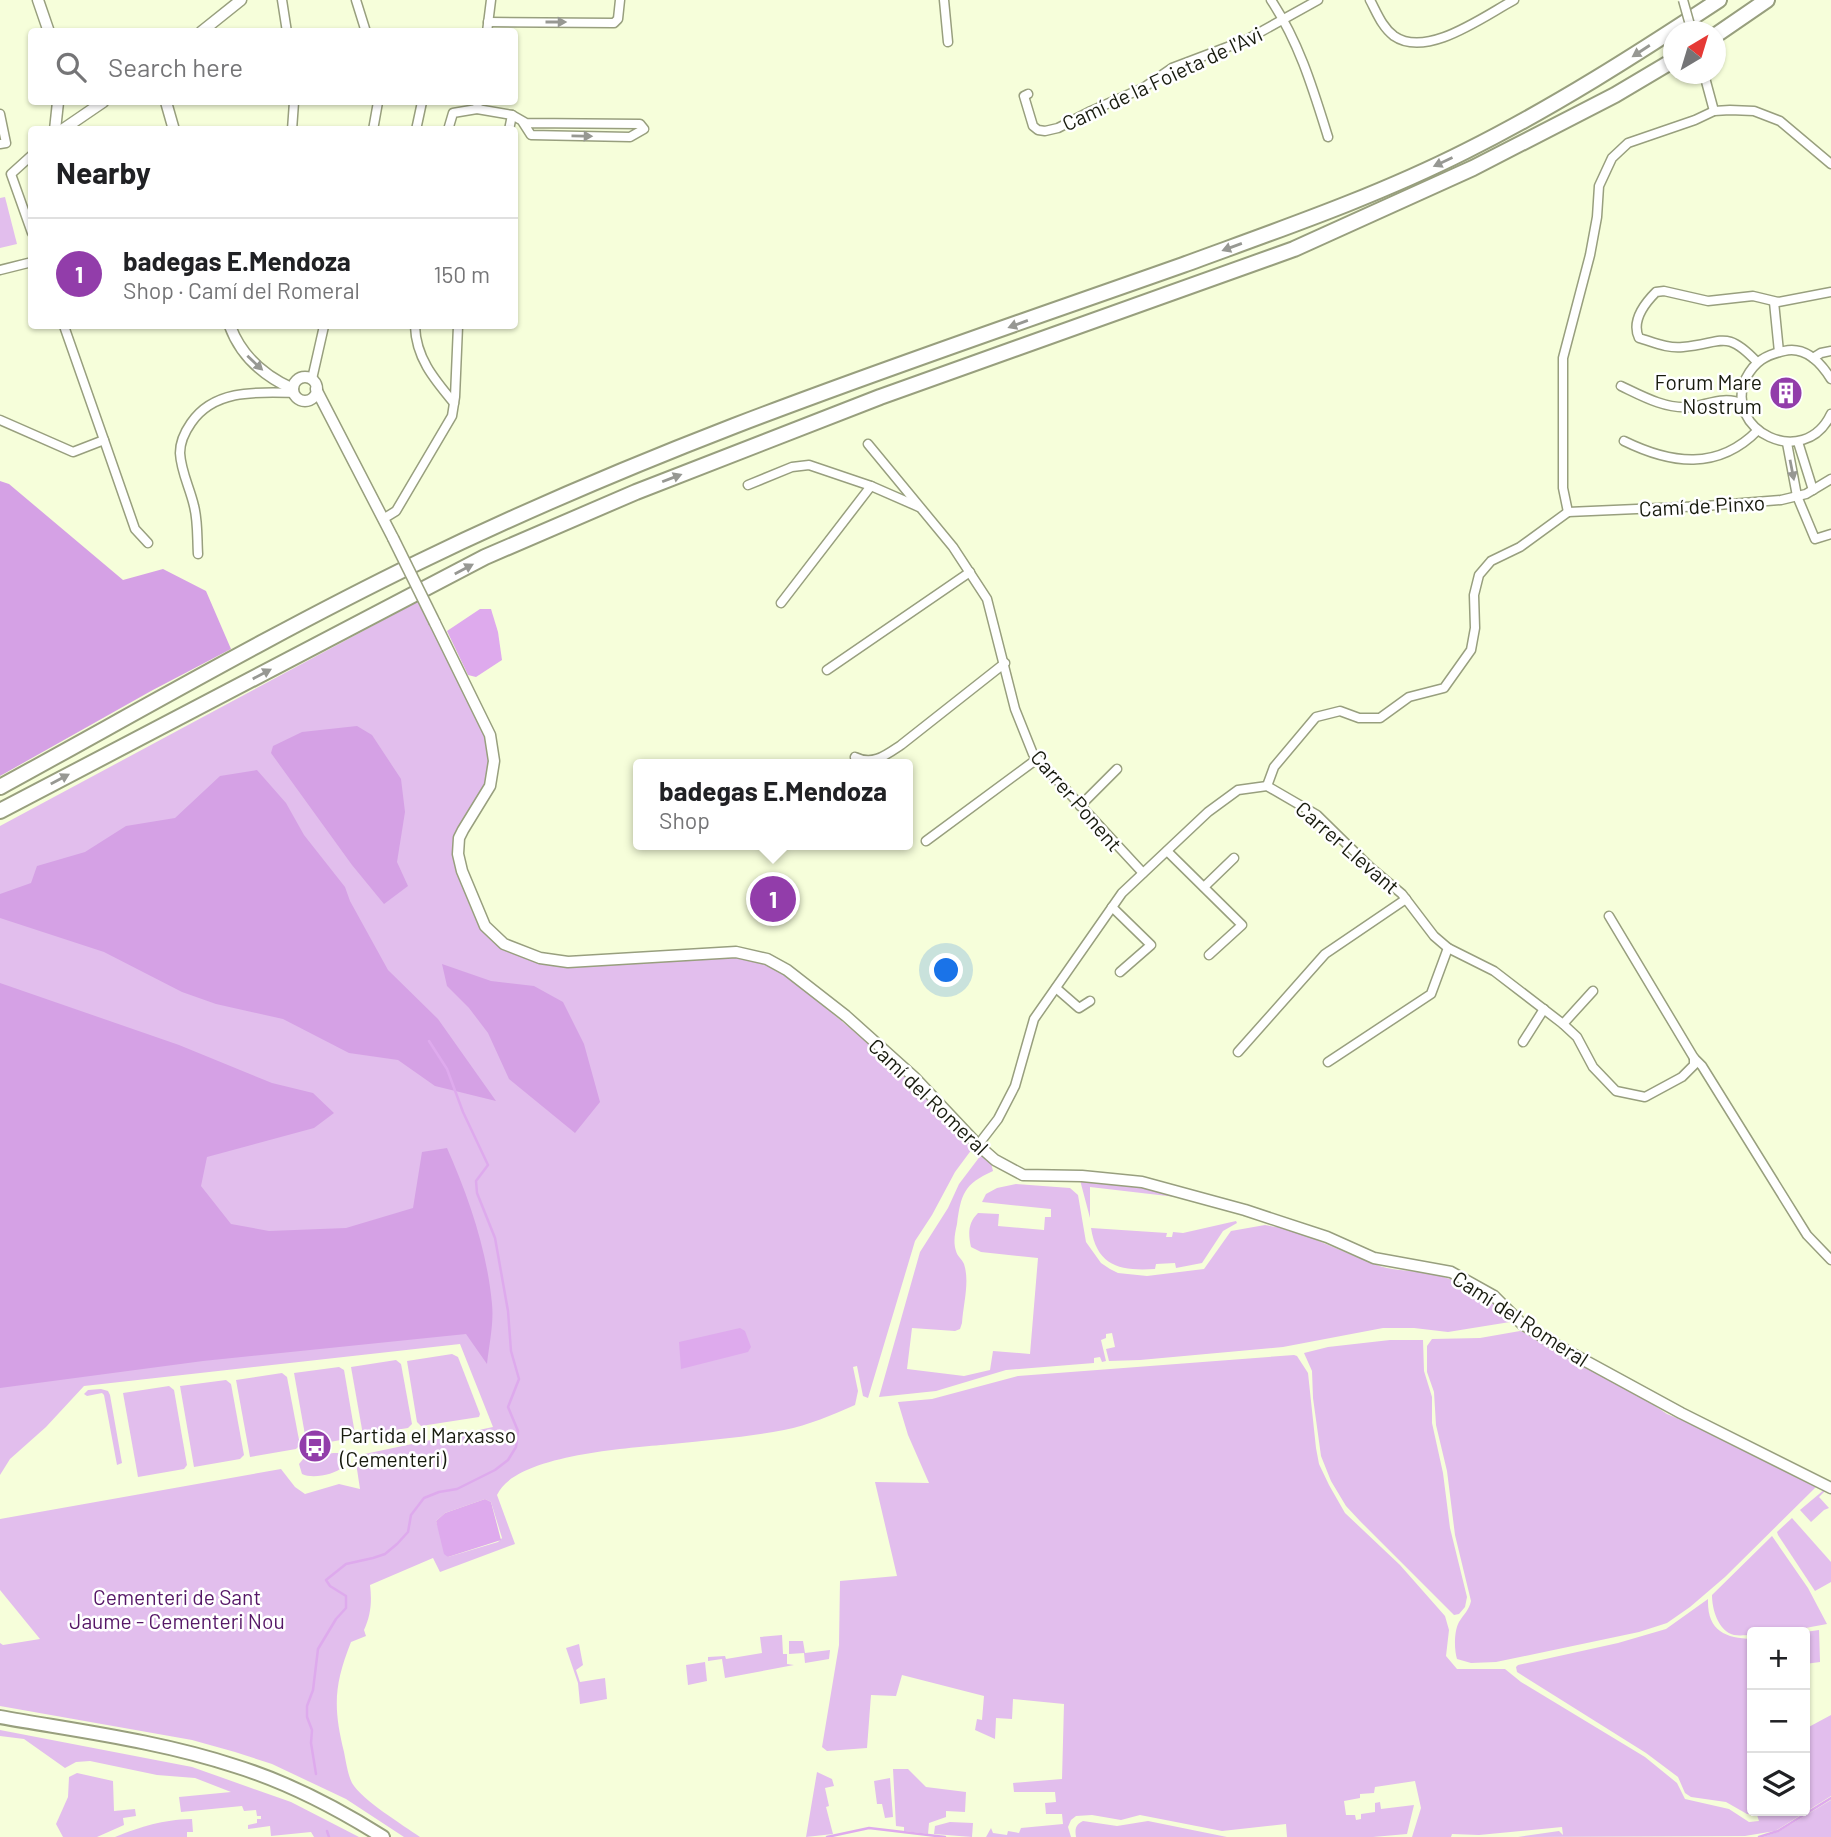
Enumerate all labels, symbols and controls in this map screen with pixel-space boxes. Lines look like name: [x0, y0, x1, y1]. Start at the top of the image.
one-way arrow: [546, 16, 568, 28]
street label: Camí de la Foieta de l'Avi: [1058, 21, 1266, 135]
north arrow: [1663, 21, 1726, 84]
search box: [28, 28, 518, 105]
one-way arrow: [1632, 44, 1651, 57]
icon: search: [52, 48, 90, 86]
text: Search here: [108, 51, 243, 82]
one-way arrow: [571, 130, 593, 142]
text: Nearby: [56, 154, 151, 190]
one-way arrow: [1433, 156, 1453, 168]
one-way arrow: [1222, 242, 1243, 253]
text: badegas E.Mendoza: [123, 245, 351, 276]
text: 1: [75, 260, 83, 288]
text: 150 m: [434, 260, 490, 288]
text: Shop · Camí del Romeral: [123, 276, 360, 304]
one-way arrow: [1008, 319, 1029, 330]
one-way arrow: [246, 355, 264, 371]
place label: Forum Mare Nostrum: [1655, 369, 1762, 418]
building icon: Forum Mare Nostrum: [1767, 374, 1805, 412]
one-way arrow: [1787, 459, 1798, 481]
one-way arrow: [662, 472, 683, 483]
street label: Camí de Pinxo: [1638, 489, 1766, 521]
one-way arrow: [454, 563, 474, 574]
one-way arrow: [252, 668, 272, 680]
street label: Carrer Ponent: [1026, 744, 1128, 856]
popup: [633, 759, 913, 850]
one-way arrow: [51, 774, 71, 786]
text: badegas E.Mendoza: [659, 775, 887, 806]
street label: Carrer Llevant: [1291, 795, 1405, 899]
text: Shop: [659, 806, 710, 834]
pin: 1: [750, 873, 796, 925]
your location: [929, 953, 963, 987]
street label: Camí del Romeral: [864, 1033, 994, 1159]
street label: Camí del Romeral: [1448, 1265, 1594, 1371]
place label: Partida el Marxasso (Cementeri): [339, 1422, 516, 1471]
bus stop icon: Partida el Marxasso (Cementeri): [296, 1427, 334, 1465]
park label: Cementeri de Sant Jaume - Cementeri Nou: [69, 1584, 285, 1633]
map controls: [1747, 1627, 1810, 1816]
button: +: [1747, 1627, 1810, 1690]
button: −: [1747, 1690, 1810, 1753]
button: layers: [1747, 1753, 1810, 1816]

